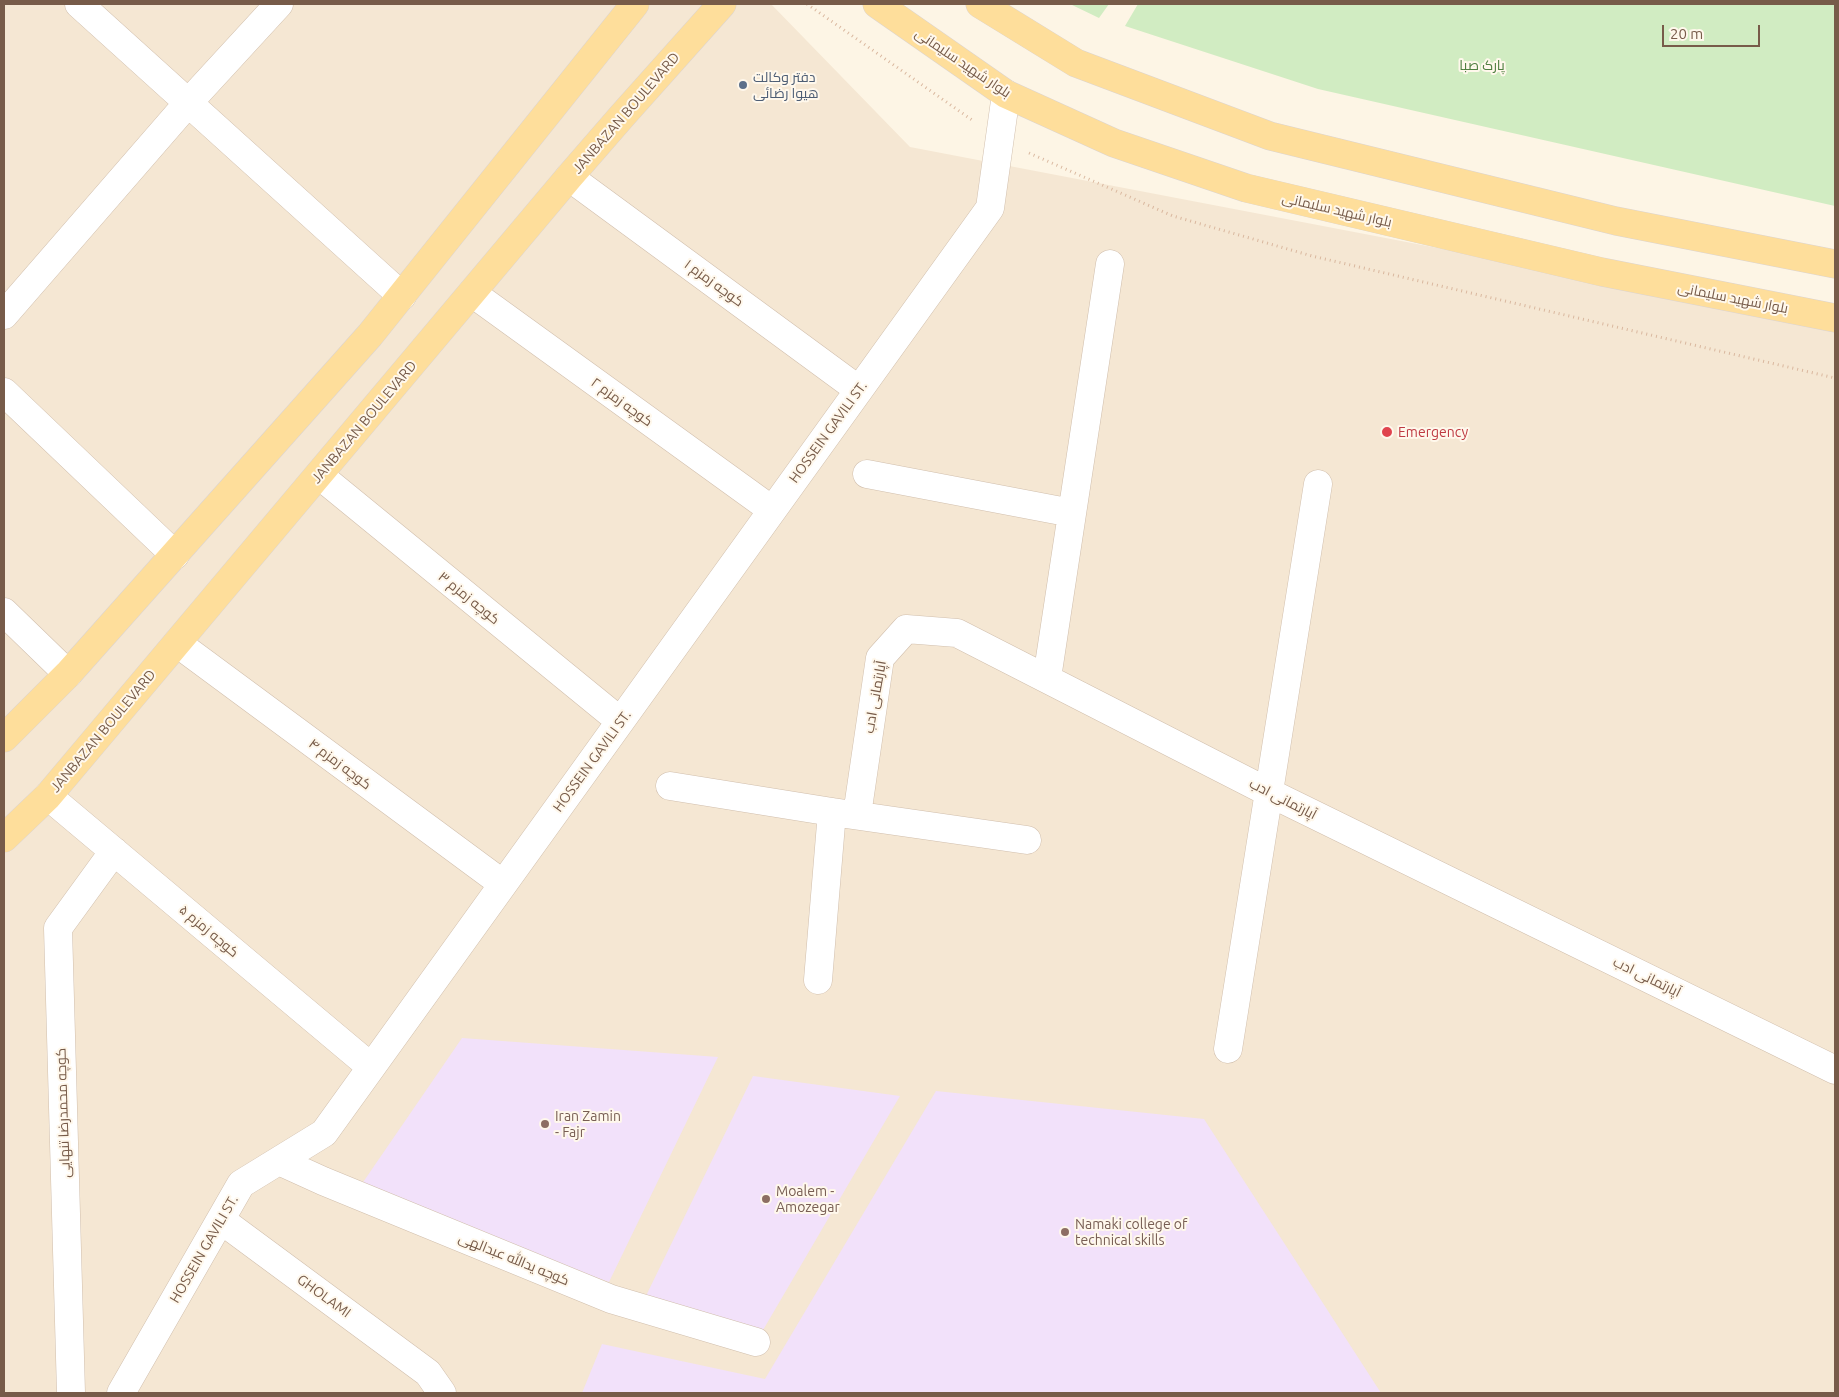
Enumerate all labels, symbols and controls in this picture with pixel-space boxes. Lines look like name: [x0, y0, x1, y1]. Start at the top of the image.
scale bar: [1664, 15, 1762, 47]
street label: بلوار شهید سلیمانی: [912, 25, 1014, 101]
text: 20 m: [1670, 25, 1703, 42]
street label: JANBAZAN BOULEVARD: [569, 49, 683, 177]
park label: پارک صبا: [1459, 57, 1505, 73]
place label: دفتر وکالت هیوا رضائی: [753, 69, 819, 102]
marker: دفتر وکالت هیوا رضائی: [737, 79, 749, 91]
street label: بلوار شهید سلیمانی: [1280, 189, 1394, 231]
street label: کوچه زمزم ۱: [681, 256, 747, 310]
street label: بلوار شهید سلیمانی: [1676, 279, 1790, 317]
street label: JANBAZAN BOULEVARD: [308, 357, 420, 487]
street label: کوچه زمزم ۲: [588, 374, 656, 430]
street label: HOSSEIN GAVILI ST.: [785, 378, 871, 486]
place label: Emergency: [1398, 424, 1468, 440]
marker: Emergency: [1380, 425, 1394, 439]
street label: کوچه زمزم ۳: [435, 568, 503, 628]
street label: آپارتمانی ادب: [860, 659, 890, 735]
street label: JANBAZAN BOULEVARD: [47, 666, 159, 796]
street label: HOSSEIN GAVILI ST.: [549, 707, 635, 815]
street label: کوچه زمزم ۴: [305, 735, 375, 793]
street label: آپارتمانی ادب: [1246, 775, 1320, 823]
street label: کوچه زمزم ۵: [176, 901, 242, 961]
street label: آپارتمانی ادب: [1610, 953, 1684, 1001]
street label: کوچه محمدرضا تنهایی: [52, 1048, 74, 1178]
place label: Iran Zamin - Fajr: [555, 1108, 621, 1140]
marker: Iran Zamin - Fajr: [539, 1118, 551, 1130]
place label: Moalem - Amozegar: [776, 1183, 840, 1216]
street label: HOSSEIN GAVILI ST.: [166, 1192, 242, 1306]
marker: Moalem - Amozegar: [760, 1193, 772, 1205]
place label: Namaki college of technical skills: [1075, 1216, 1187, 1248]
marker: Namaki college of technical skills: [1059, 1226, 1071, 1238]
street label: کوچه یدالله عبدالهی: [456, 1229, 572, 1289]
street label: GHOLAMI: [294, 1271, 354, 1321]

